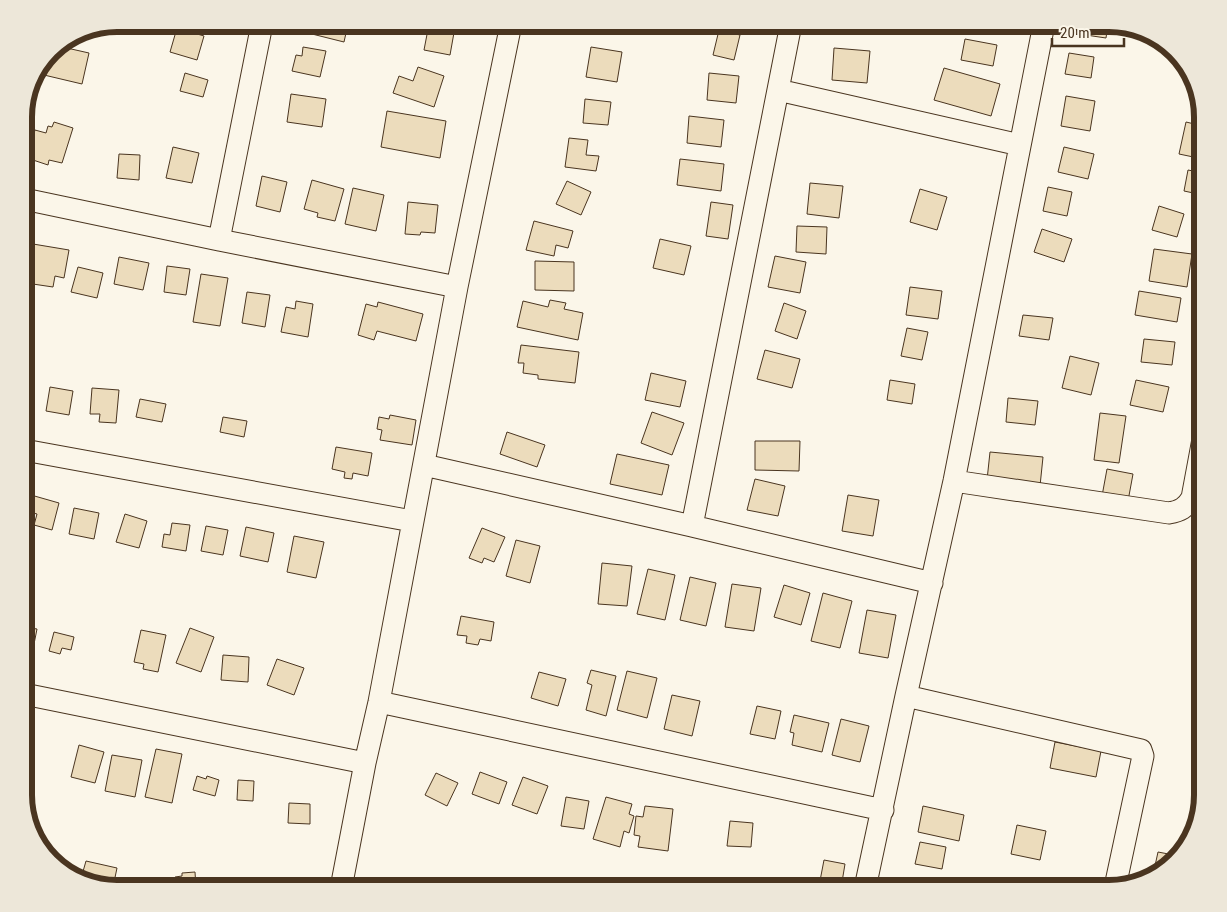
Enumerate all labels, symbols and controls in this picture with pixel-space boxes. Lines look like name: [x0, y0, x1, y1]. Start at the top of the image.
scale bar: [1052, 15, 1124, 47]
text: 20 m: [1060, 24, 1090, 42]

